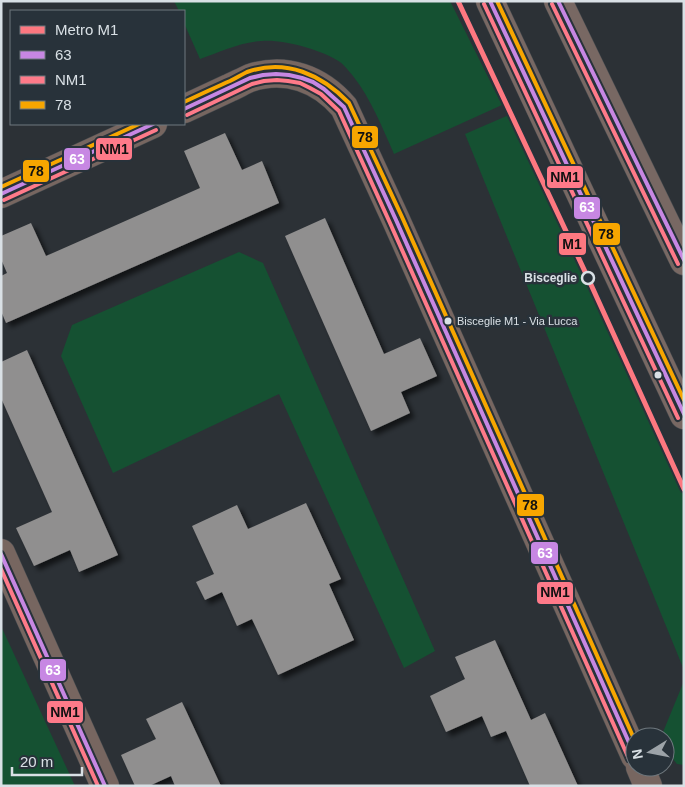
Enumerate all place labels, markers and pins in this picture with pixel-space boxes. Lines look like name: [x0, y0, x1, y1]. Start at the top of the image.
place label: Bisceglie: [524, 271, 577, 285]
marker: Bisceglie: [581, 271, 595, 285]
place label: Bisceglie M1 - Via Lucca: [457, 315, 578, 327]
marker: Bisceglie M1 - Via Lucca: [443, 316, 453, 326]
unlabelled marker: [653, 370, 663, 380]

